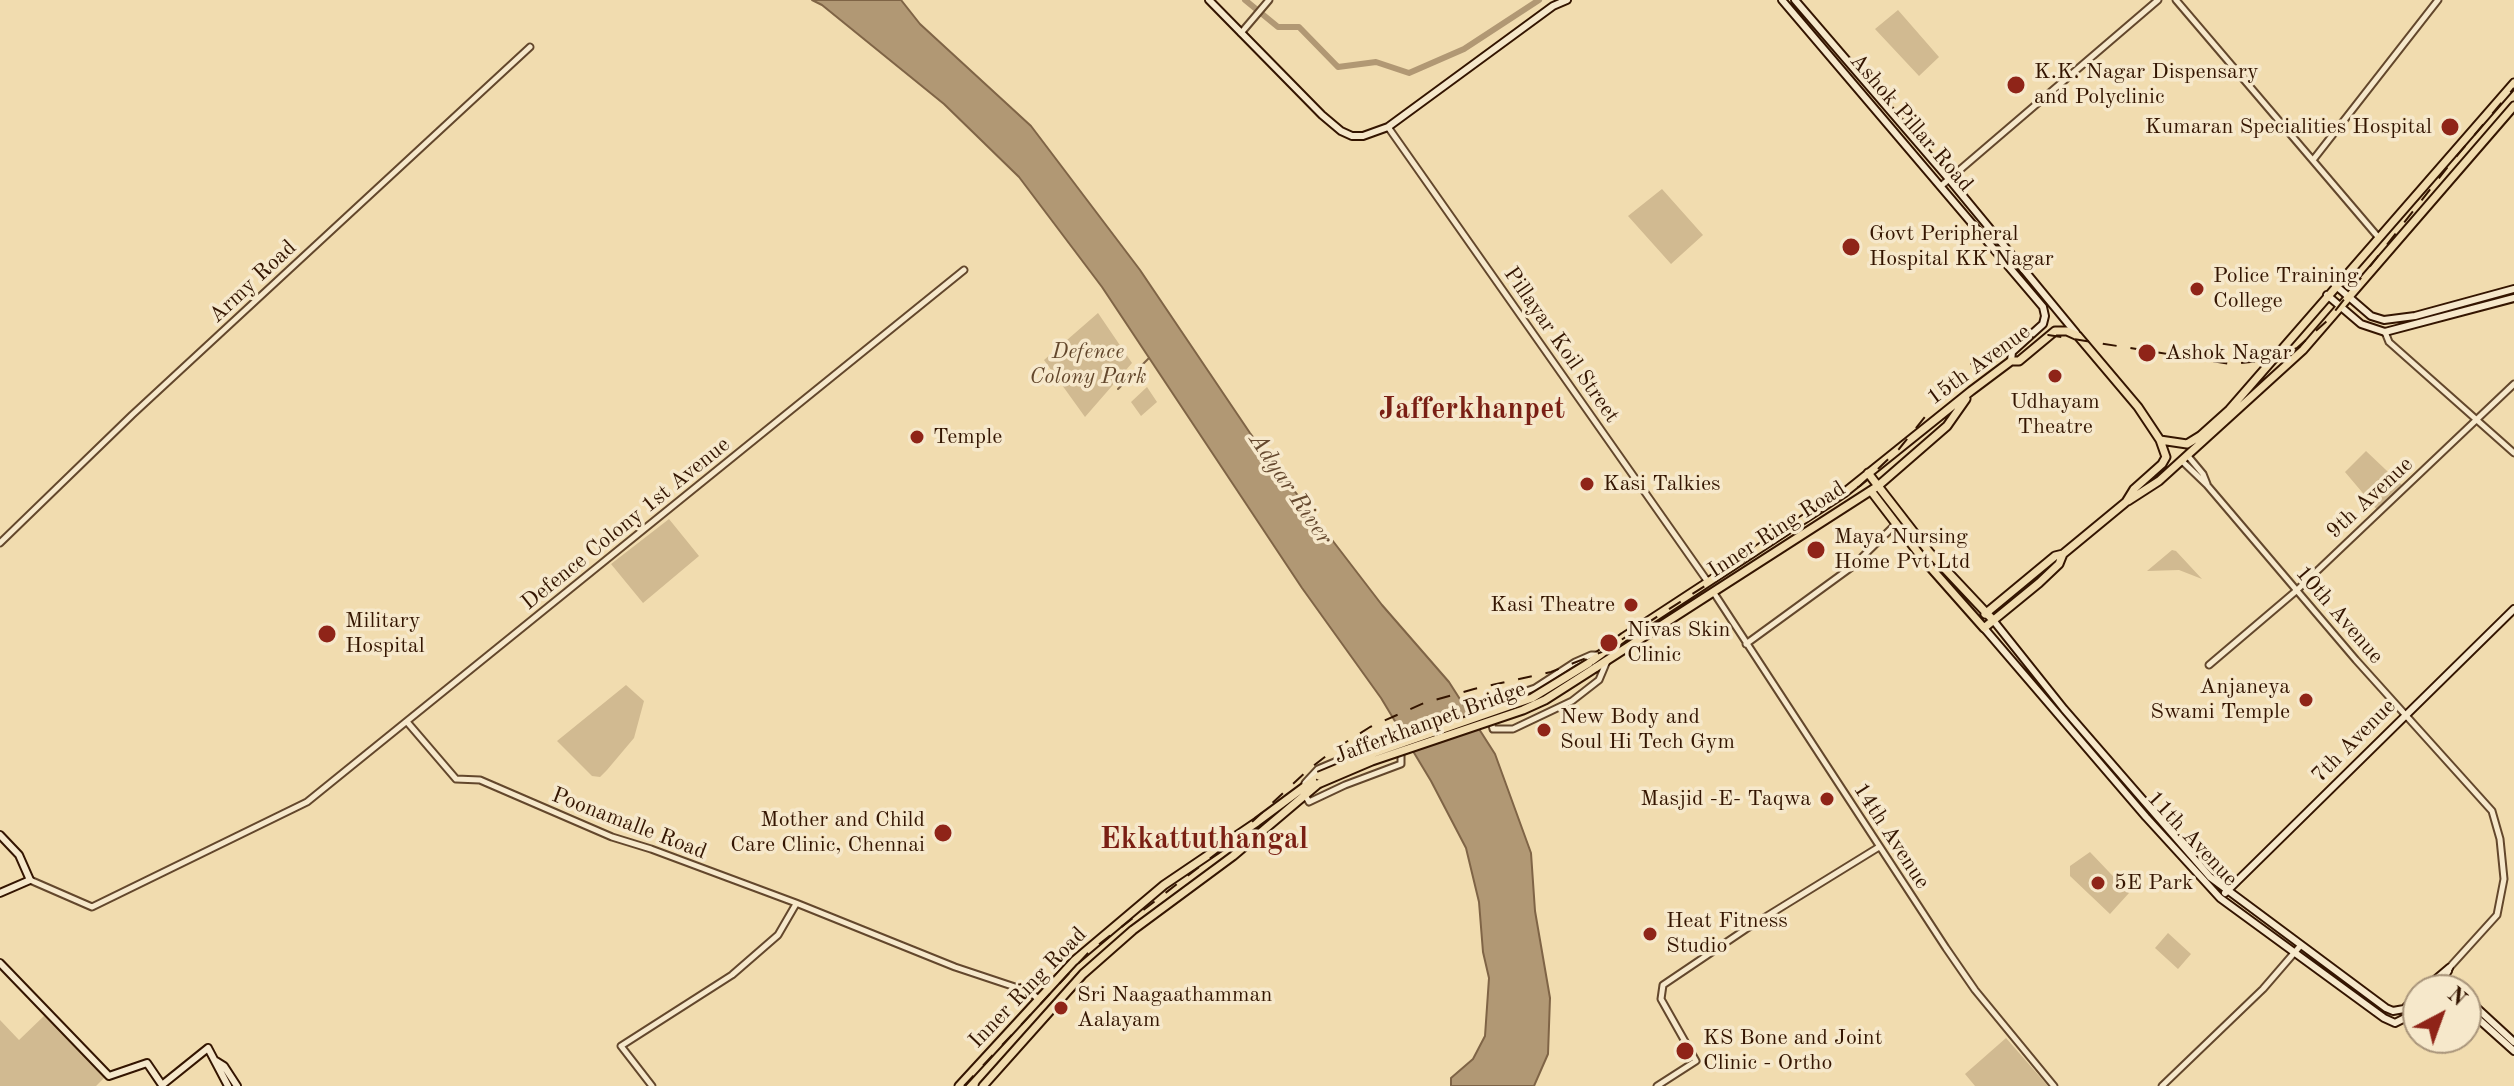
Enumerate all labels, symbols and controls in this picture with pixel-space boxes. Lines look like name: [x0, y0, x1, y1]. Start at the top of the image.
street label: Ashok Pillar Road: [1844, 48, 1978, 198]
place label: K.K. Nagar Dispensary and Polyclinic: [2034, 59, 2259, 110]
marker: K.K. Nagar Dispensary and Polyclinic: [2005, 74, 2027, 96]
place label: Kumaran Specialities Hospital: [2145, 114, 2432, 140]
marker: Kumaran Specialities Hospital: [2439, 116, 2461, 138]
place label: Govt Peripheral Hospital KK Nagar: [1869, 221, 2054, 272]
street label: Army Road: [204, 235, 302, 329]
marker: Govt Peripheral Hospital KK Nagar: [1840, 236, 1862, 258]
street label: Pillayar Koil Street: [1497, 262, 1625, 428]
place label: Police Training College: [2213, 263, 2359, 314]
marker: Police Training College: [2188, 280, 2206, 298]
street label: 15th Avenue: [1922, 319, 2036, 411]
park label: Defence Colony Park: [1030, 339, 1146, 390]
place label: Ashok Nagar: [2165, 340, 2291, 366]
marker: Ashok Nagar: [2136, 342, 2158, 364]
marker: Udhayam Theatre: [2046, 367, 2064, 385]
place label: Udhayam Theatre: [2010, 389, 2100, 440]
district label: Jafferkhanpet: [1379, 392, 1565, 428]
place label: Temple: [933, 424, 1002, 450]
water label: Adyar River: [1242, 427, 1338, 551]
marker: Temple: [908, 428, 926, 446]
street label: Defence Colony 1st Avenue: [516, 432, 736, 616]
street label: 9th Avenue: [2321, 451, 2419, 545]
place label: Kasi Talkies: [1603, 471, 1721, 497]
marker: Kasi Talkies: [1578, 475, 1596, 493]
street label: Inner Ring Road: [1703, 476, 1851, 584]
place label: Maya Nursing Home Pvt Ltd: [1834, 524, 1970, 576]
marker: Maya Nursing Home Pvt Ltd: [1805, 539, 1827, 561]
street label: 10th Avenue: [2289, 561, 2389, 669]
place label: Kasi Theatre: [1490, 592, 1615, 618]
marker: Kasi Theatre: [1622, 596, 1640, 614]
place label: Military Hospital: [345, 608, 425, 660]
place label: Nivas Skin Clinic: [1627, 617, 1730, 668]
marker: Military Hospital: [316, 623, 338, 645]
marker: Nivas Skin Clinic: [1598, 632, 1620, 654]
place label: Anjaneya Swami Temple: [2150, 674, 2290, 726]
street label: Jafferkhanpet Bridge: [1331, 676, 1529, 770]
marker: Anjaneya Swami Temple: [2297, 691, 2315, 709]
street label: 7th Avenue: [2306, 693, 2402, 789]
place label: New Body and Soul Hi Tech Gym: [1560, 704, 1735, 756]
marker: New Body and Soul Hi Tech Gym: [1535, 721, 1553, 739]
street label: 14th Avenue: [1847, 778, 1935, 894]
street label: Poonamalle Road: [548, 782, 710, 866]
place label: Masjid -E- Taqwa: [1640, 786, 1811, 812]
street label: 11th Avenue: [2141, 786, 2243, 892]
marker: Masjid -E- Taqwa: [1818, 790, 1836, 808]
place label: Mother and Child Care Clinic, Chennai: [730, 807, 925, 858]
marker: Mother and Child Care Clinic, Chennai: [932, 822, 954, 844]
district label: Ekkattuthangal: [1100, 822, 1308, 858]
place label: 5E Park: [2114, 870, 2193, 896]
marker: 5E Park: [2089, 874, 2107, 892]
place label: Heat Fitness Studio: [1666, 908, 1788, 960]
street label: Inner Ring Road: [964, 922, 1092, 1054]
marker: Heat Fitness Studio: [1641, 925, 1659, 943]
north arrow: [2402, 974, 2482, 1054]
place label: Sri Naagaathamman Aalayam: [1077, 982, 1272, 1034]
text: N: [2443, 984, 2470, 1011]
marker: Sri Naagaathamman Aalayam: [1052, 999, 1070, 1017]
place label: KS Bone and Joint Clinic - Ortho: [1703, 1025, 1882, 1076]
marker: KS Bone and Joint Clinic - Ortho: [1674, 1040, 1696, 1062]

